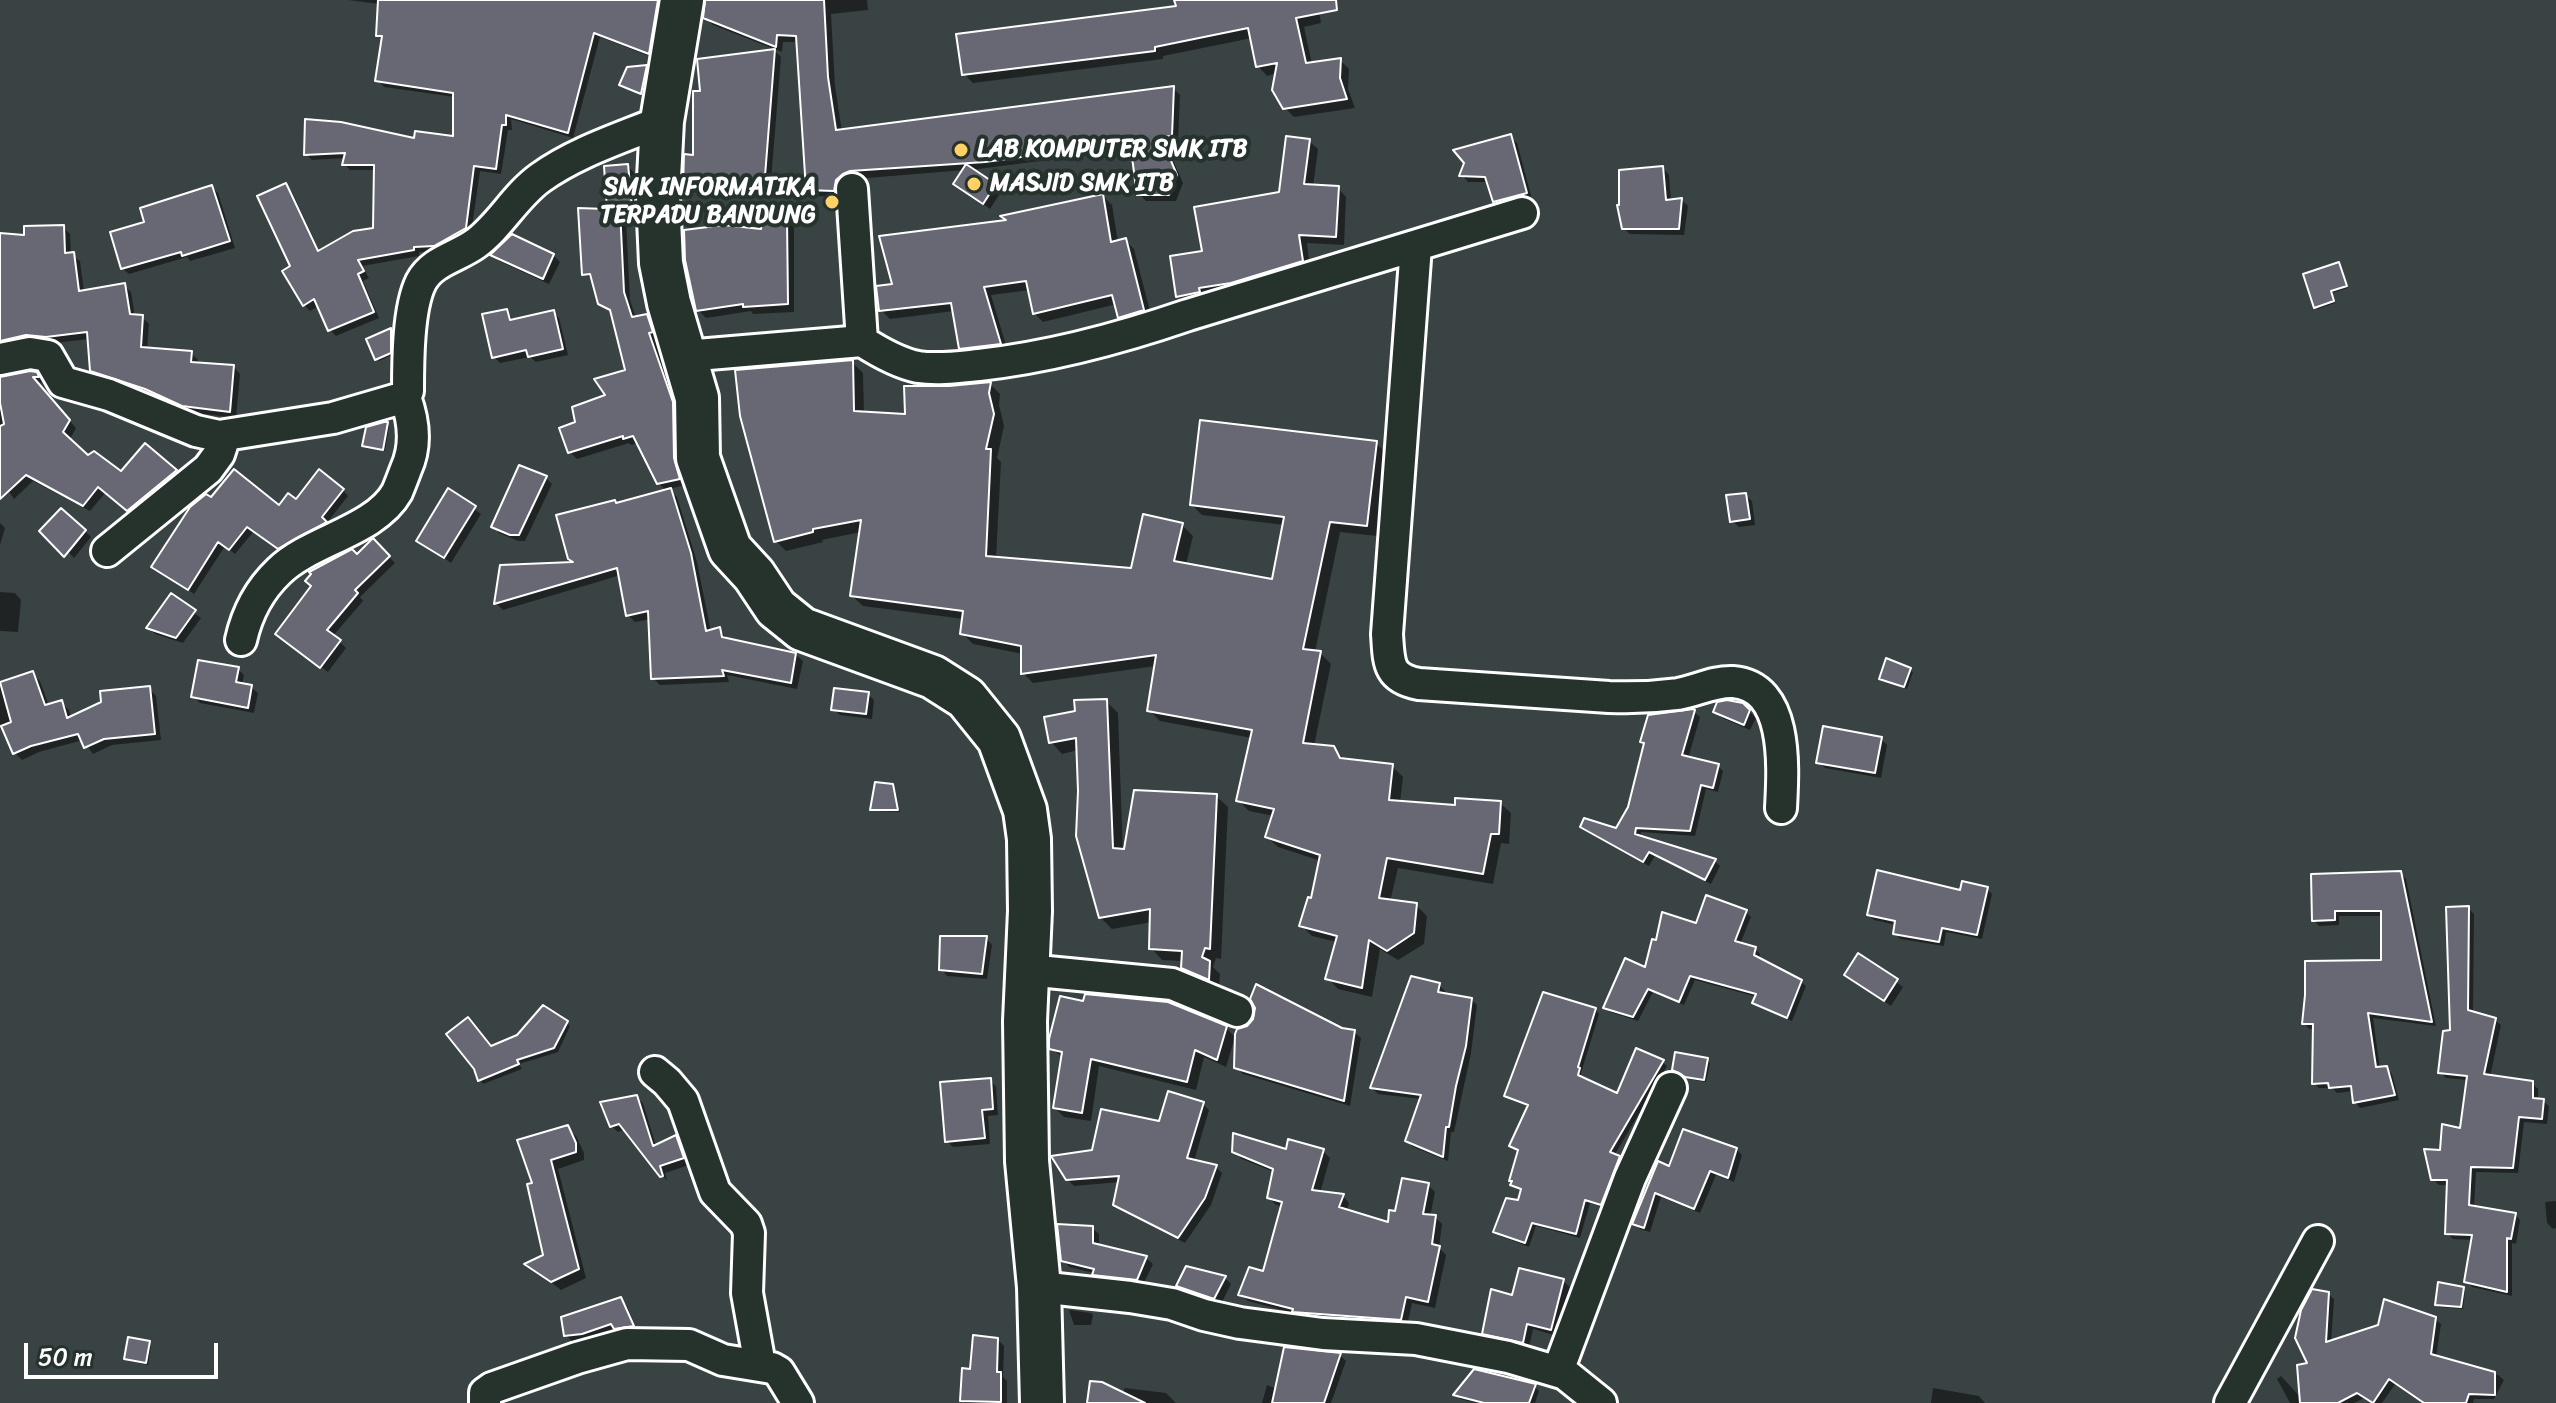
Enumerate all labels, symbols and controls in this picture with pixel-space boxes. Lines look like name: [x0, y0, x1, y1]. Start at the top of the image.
place label: LAB KOMPUTER SMK ITB: [977, 136, 1248, 164]
marker: LAB KOMPUTER SMK ITB: [952, 141, 970, 159]
place label: MASJID SMK ITB: [990, 170, 1174, 198]
place label: SMK INFORMATIKA TERPADU BANDUNG: [600, 174, 816, 230]
marker: MASJID SMK ITB: [965, 175, 983, 193]
marker: SMK INFORMATIKA TERPADU BANDUNG: [823, 193, 841, 211]
scale bar: [28, 1327, 222, 1377]
text: 50 m: [38, 1336, 93, 1378]

